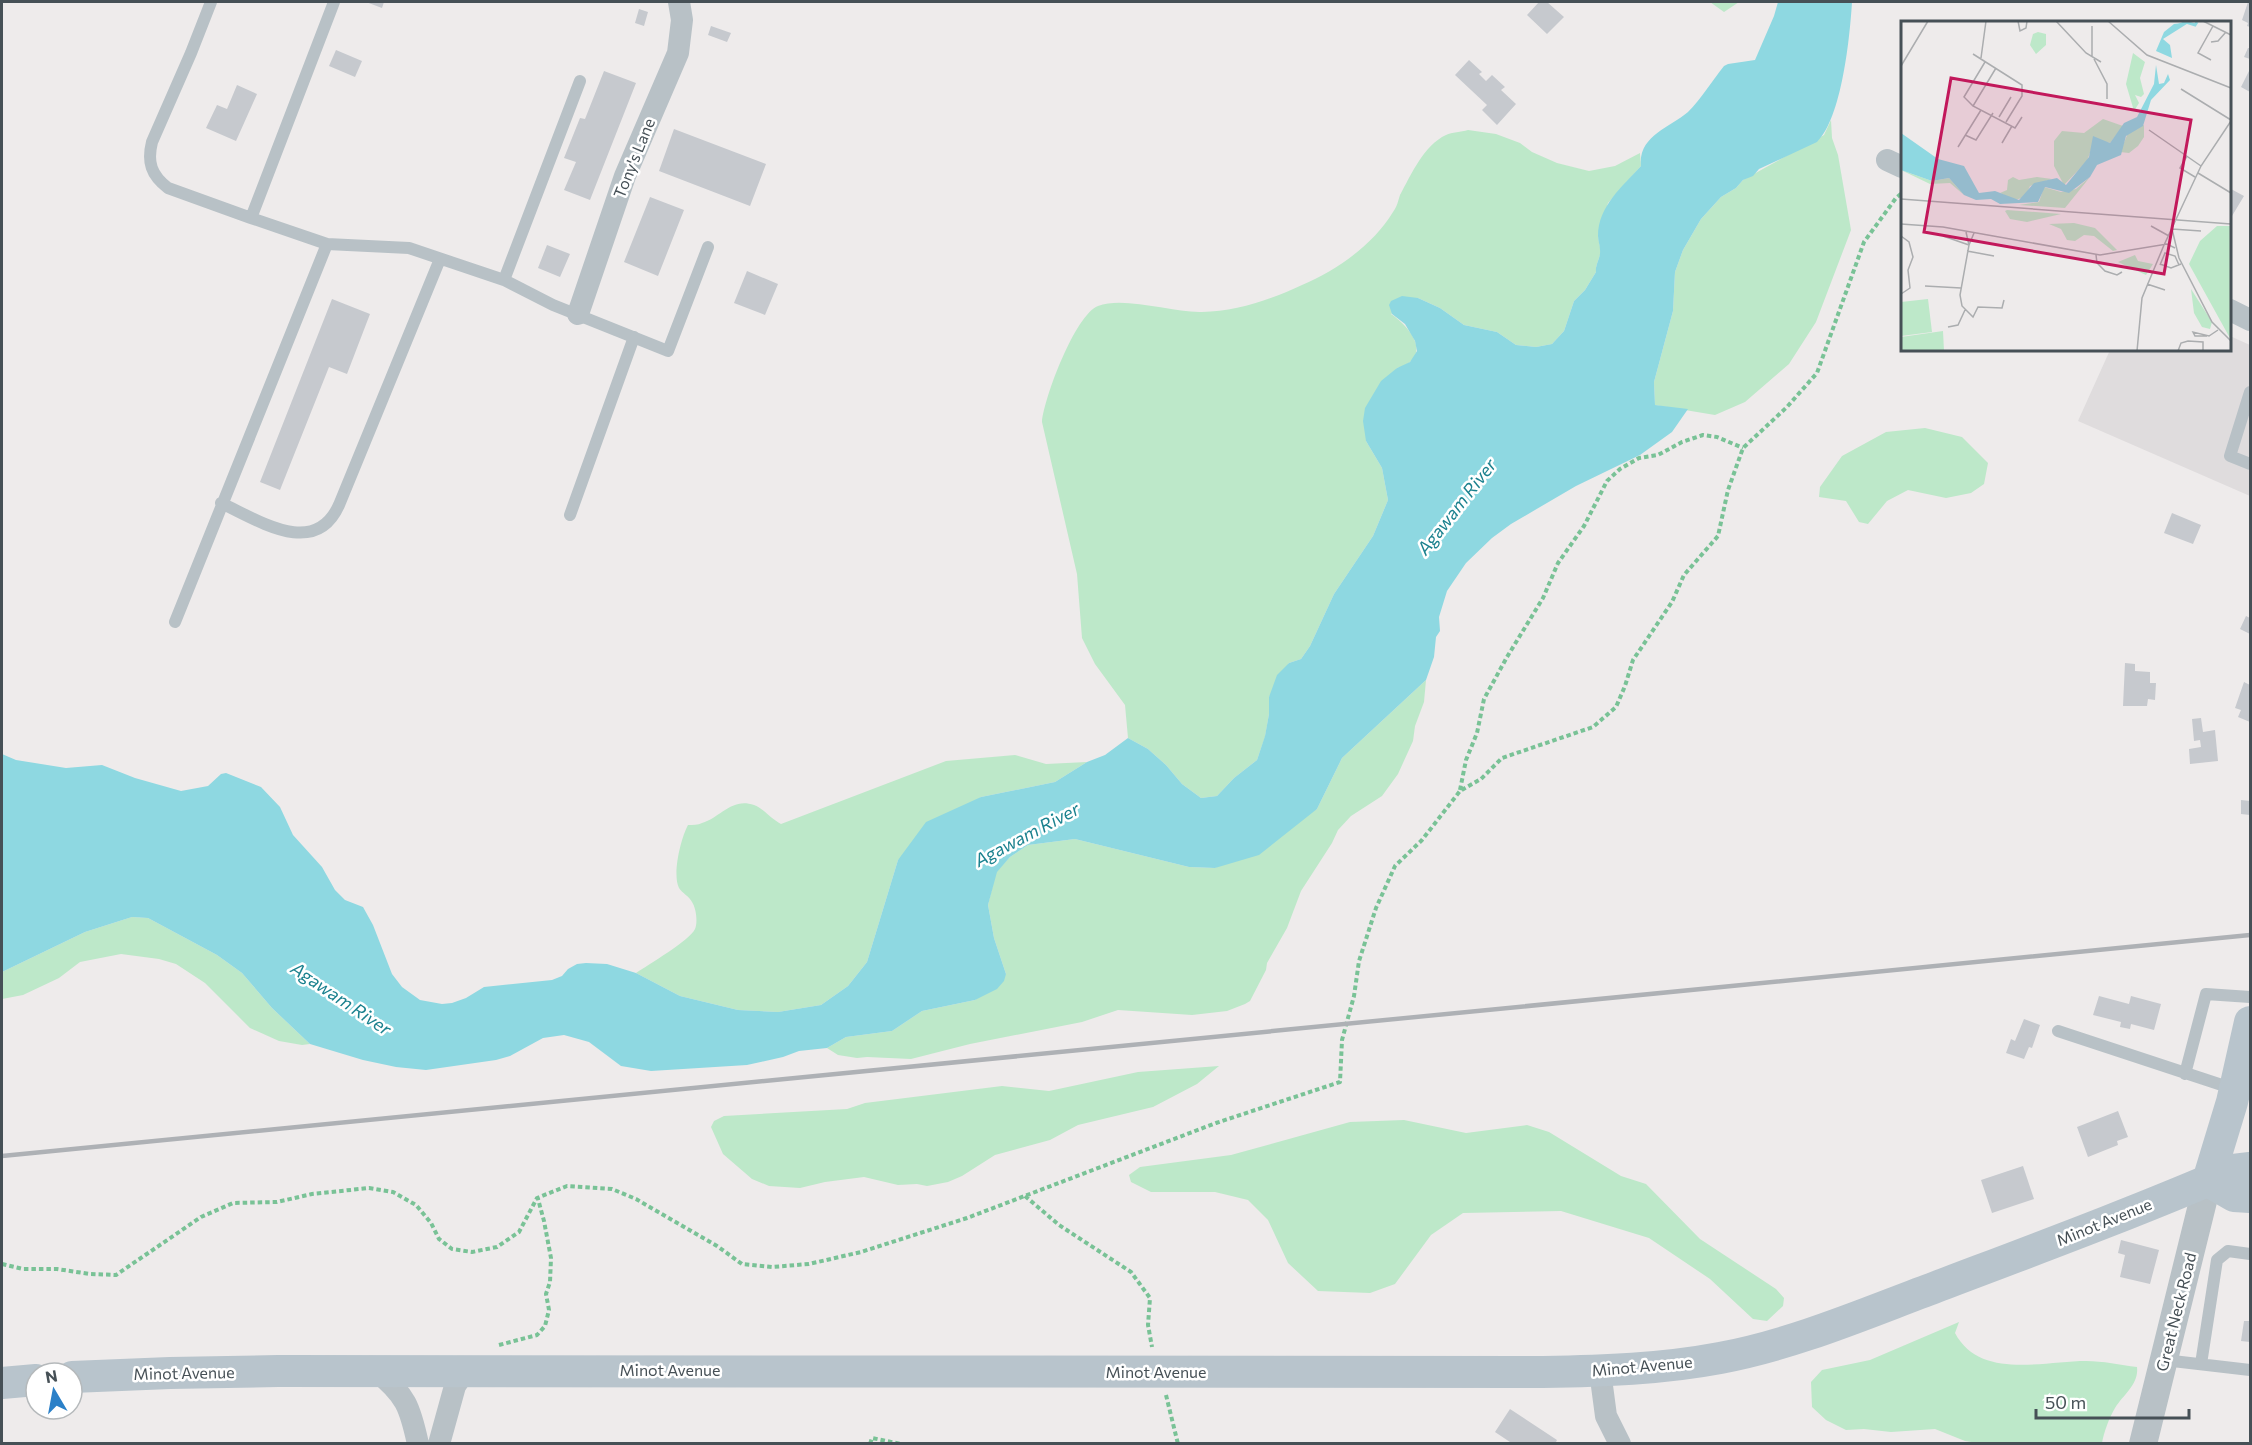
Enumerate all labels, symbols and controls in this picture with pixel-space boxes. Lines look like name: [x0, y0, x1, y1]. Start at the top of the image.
inset map: [1901, 21, 2231, 351]
street label: Tony's Lane: [609, 115, 658, 201]
water label: Agawam River: [1411, 453, 1501, 560]
water label: Agawam River: [969, 797, 1084, 872]
water label: Agawam River: [287, 956, 396, 1040]
street label: Minot Avenue: [2053, 1194, 2154, 1249]
street label: Great Neck Road: [2152, 1250, 2199, 1373]
street label: Minot Avenue: [1591, 1352, 1693, 1379]
street label: Minot Avenue: [619, 1360, 721, 1379]
north arrow: [24, 1361, 84, 1421]
street label: Minot Avenue: [133, 1362, 235, 1383]
street label: Minot Avenue: [1105, 1362, 1207, 1381]
text: N: [44, 1365, 59, 1386]
scale bar: [2036, 1382, 2189, 1420]
text: 50 m: [2045, 1391, 2086, 1413]

